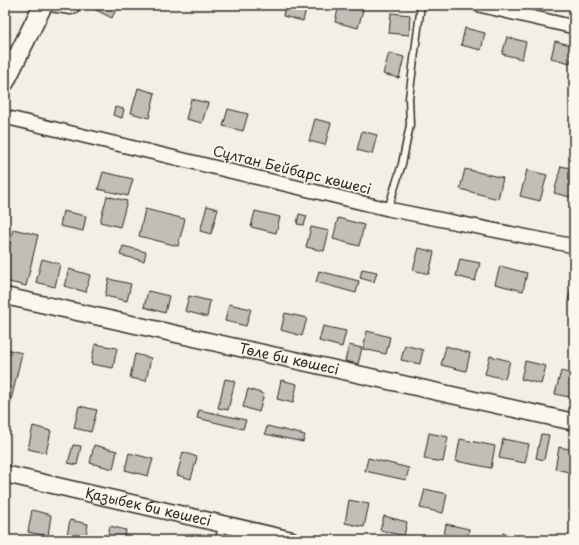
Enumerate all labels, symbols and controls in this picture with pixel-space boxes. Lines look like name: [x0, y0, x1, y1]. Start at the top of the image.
street label: Сұлтан Бейбарс көшесі: [211, 140, 374, 199]
street label: Төле би көшесі: [237, 337, 341, 380]
street label: Қазыбек би көшесі: [83, 482, 213, 531]

